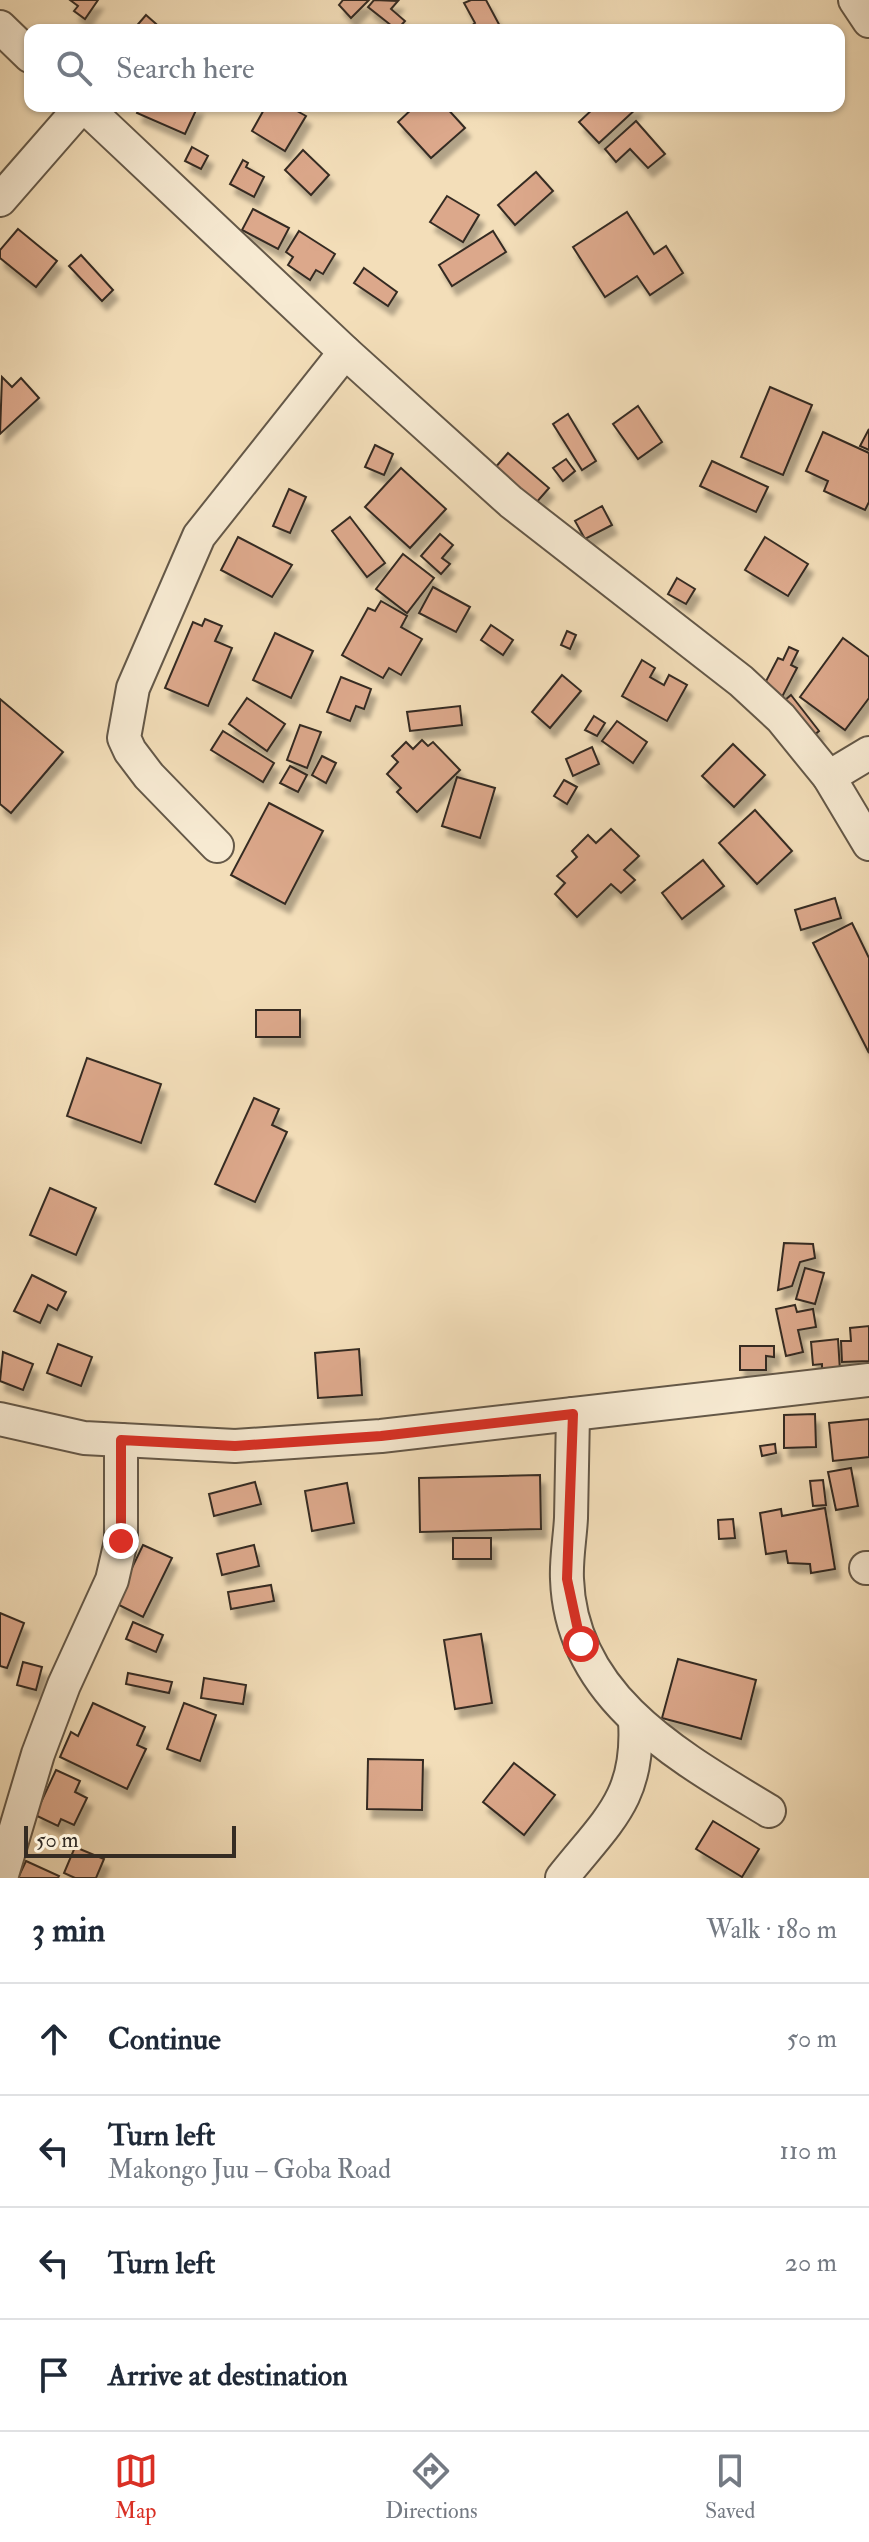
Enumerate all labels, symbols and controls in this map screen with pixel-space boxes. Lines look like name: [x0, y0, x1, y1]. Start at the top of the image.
search box: [24, 24, 845, 112]
icon: search: [52, 46, 96, 90]
text: Search here: [116, 50, 255, 87]
route end: [103, 1523, 139, 1559]
route start: [563, 1626, 599, 1662]
scale bar: [24, 1822, 236, 1858]
text: 50 m: [36, 1826, 78, 1854]
text: 3 min: [32, 1909, 105, 1952]
text: Walk · 180 m: [707, 1914, 837, 1946]
icon: ahead: [32, 2017, 76, 2061]
text: Continue: [108, 2021, 221, 2058]
text: 50 m: [787, 2023, 837, 2055]
text: Turn left: [108, 2117, 215, 2154]
icon: left: [32, 2129, 76, 2173]
text: 110 m: [780, 2135, 837, 2167]
text: Makongo Juu – Goba Road: [108, 2154, 391, 2186]
icon: left: [32, 2241, 76, 2285]
text: Turn left: [108, 2245, 215, 2282]
text: 20 m: [785, 2247, 837, 2279]
icon: arrive: [32, 2353, 76, 2397]
text: Arrive at destination: [108, 2357, 348, 2394]
tab: Map: [114, 2449, 158, 2525]
tab: Directions: [385, 2449, 478, 2525]
tab: Saved: [705, 2449, 755, 2525]

